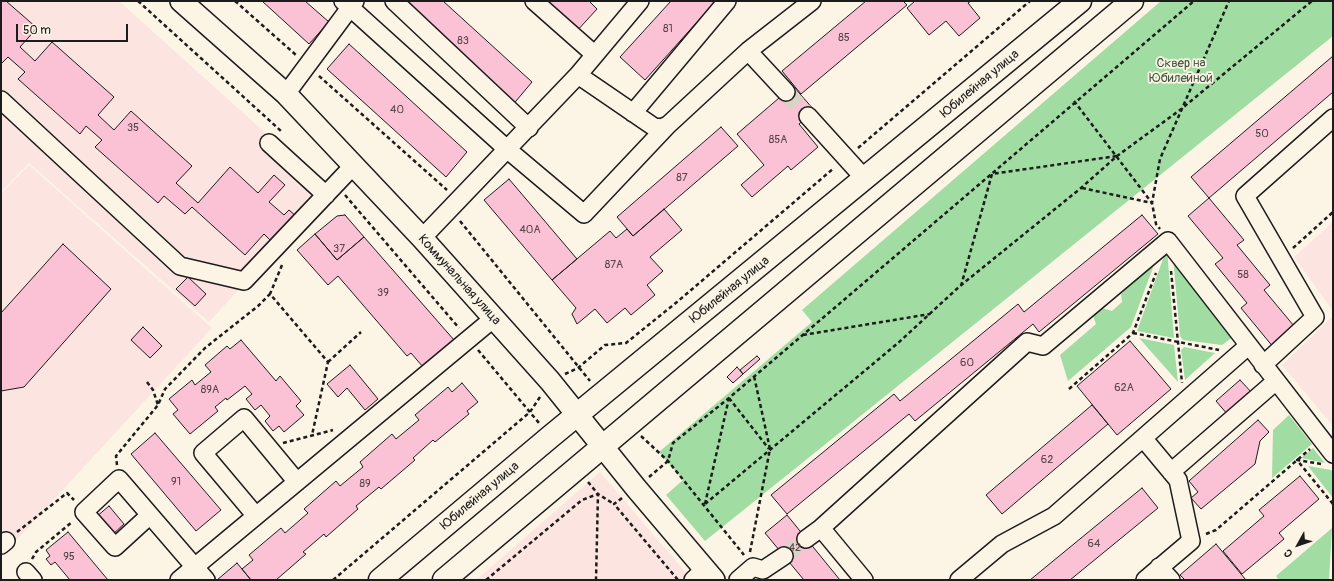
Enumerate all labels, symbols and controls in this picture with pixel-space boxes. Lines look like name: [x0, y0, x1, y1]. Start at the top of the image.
scale bar: [18, 16, 130, 42]
house number: 81: [663, 22, 673, 36]
text: 50 m: [23, 23, 51, 38]
house number: 85: [838, 31, 850, 45]
house number: 83: [457, 34, 469, 48]
street label: Юбилейная улица: [938, 47, 1022, 121]
park label: Сквер на Юбилейной: [1149, 56, 1213, 87]
house number: 40: [390, 103, 404, 117]
house number: 35: [127, 121, 139, 135]
house number: 50: [1255, 127, 1269, 141]
house number: 85А: [769, 133, 787, 147]
house number: 87: [676, 171, 688, 185]
house number: 40А: [519, 223, 541, 237]
street label: Коммунальная улица: [414, 232, 504, 328]
house number: 37: [333, 242, 345, 256]
street label: Юбилейная улица: [687, 253, 773, 327]
house number: 87А: [605, 258, 623, 272]
house number: 58: [1237, 268, 1249, 282]
house number: 39: [377, 286, 389, 300]
house number: 60: [960, 356, 974, 370]
house number: 62А: [1114, 381, 1134, 395]
house number: 89А: [201, 383, 219, 397]
house number: 62: [1041, 453, 1053, 467]
street label: Юбилейная улица: [438, 459, 522, 533]
house number: 91: [171, 475, 181, 489]
house number: 89: [359, 477, 371, 491]
north arrow: [1278, 525, 1318, 565]
house number: 64: [1088, 537, 1100, 551]
house number: 42: [789, 541, 801, 555]
text: С: [1281, 546, 1296, 560]
house number: 95: [63, 550, 75, 564]

